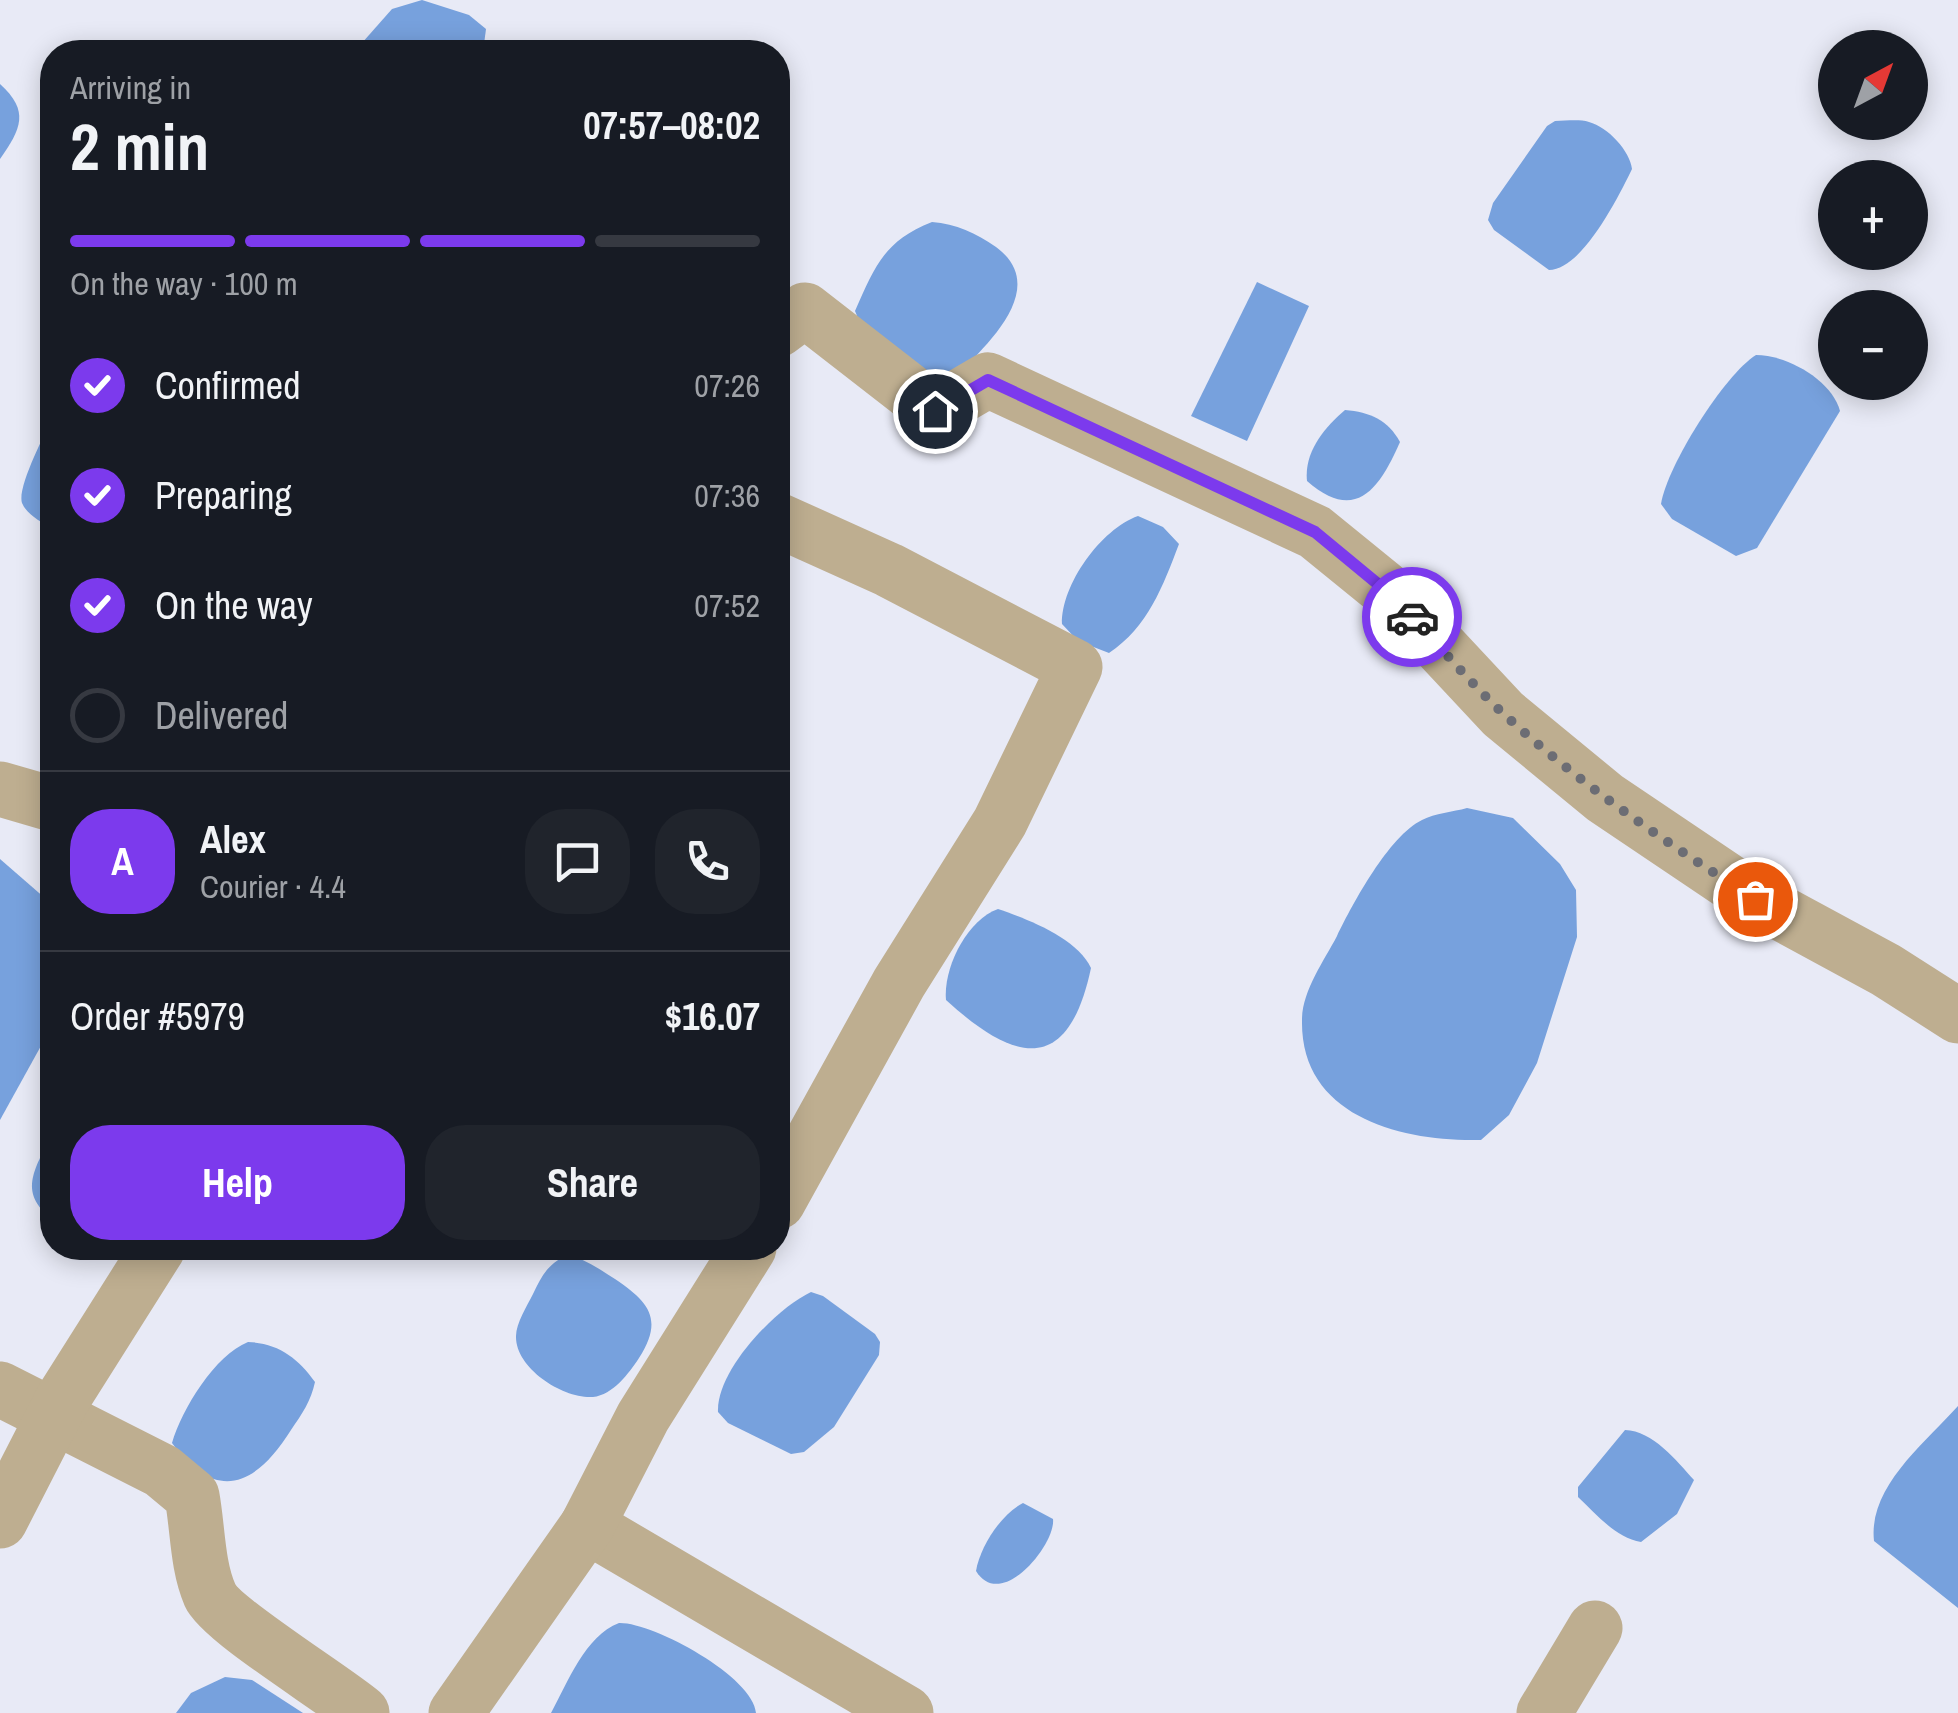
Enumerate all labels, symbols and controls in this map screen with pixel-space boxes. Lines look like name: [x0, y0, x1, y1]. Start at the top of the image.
north arrow: [1818, 30, 1928, 140]
map controls: [1818, 30, 1928, 400]
text: Arriving in: [70, 66, 191, 109]
text: 07:57–08:02: [583, 100, 760, 151]
text: 2 min: [70, 103, 209, 190]
button: +: [1818, 160, 1928, 270]
text: On the way · 100 m: [70, 262, 298, 305]
button: −: [1818, 290, 1928, 400]
icon: check: [70, 358, 125, 413]
text: Confirmed: [155, 360, 300, 411]
text: 07:26: [694, 364, 760, 407]
pin: [893, 369, 978, 454]
icon: home: [908, 384, 963, 439]
icon: check: [70, 468, 125, 523]
text: Preparing: [155, 470, 292, 521]
text: 07:36: [694, 474, 760, 517]
courier: [1362, 567, 1462, 667]
icon: check: [70, 578, 125, 633]
text: On the way: [155, 580, 313, 631]
text: 07:52: [694, 584, 760, 627]
icon: car: [1385, 590, 1440, 645]
text: Delivered: [155, 690, 288, 741]
button: chat: [525, 809, 630, 914]
button: phone: [655, 809, 760, 914]
text: Alex: [200, 814, 266, 865]
text: A: [111, 836, 134, 887]
pin: [1713, 857, 1798, 942]
text: Courier · 4.4: [200, 865, 346, 908]
icon: bag: [1728, 872, 1783, 927]
text: Order #5979: [70, 991, 245, 1042]
text: $16.07: [665, 991, 760, 1042]
button: Help: [70, 1125, 405, 1240]
button: Share: [425, 1125, 760, 1240]

